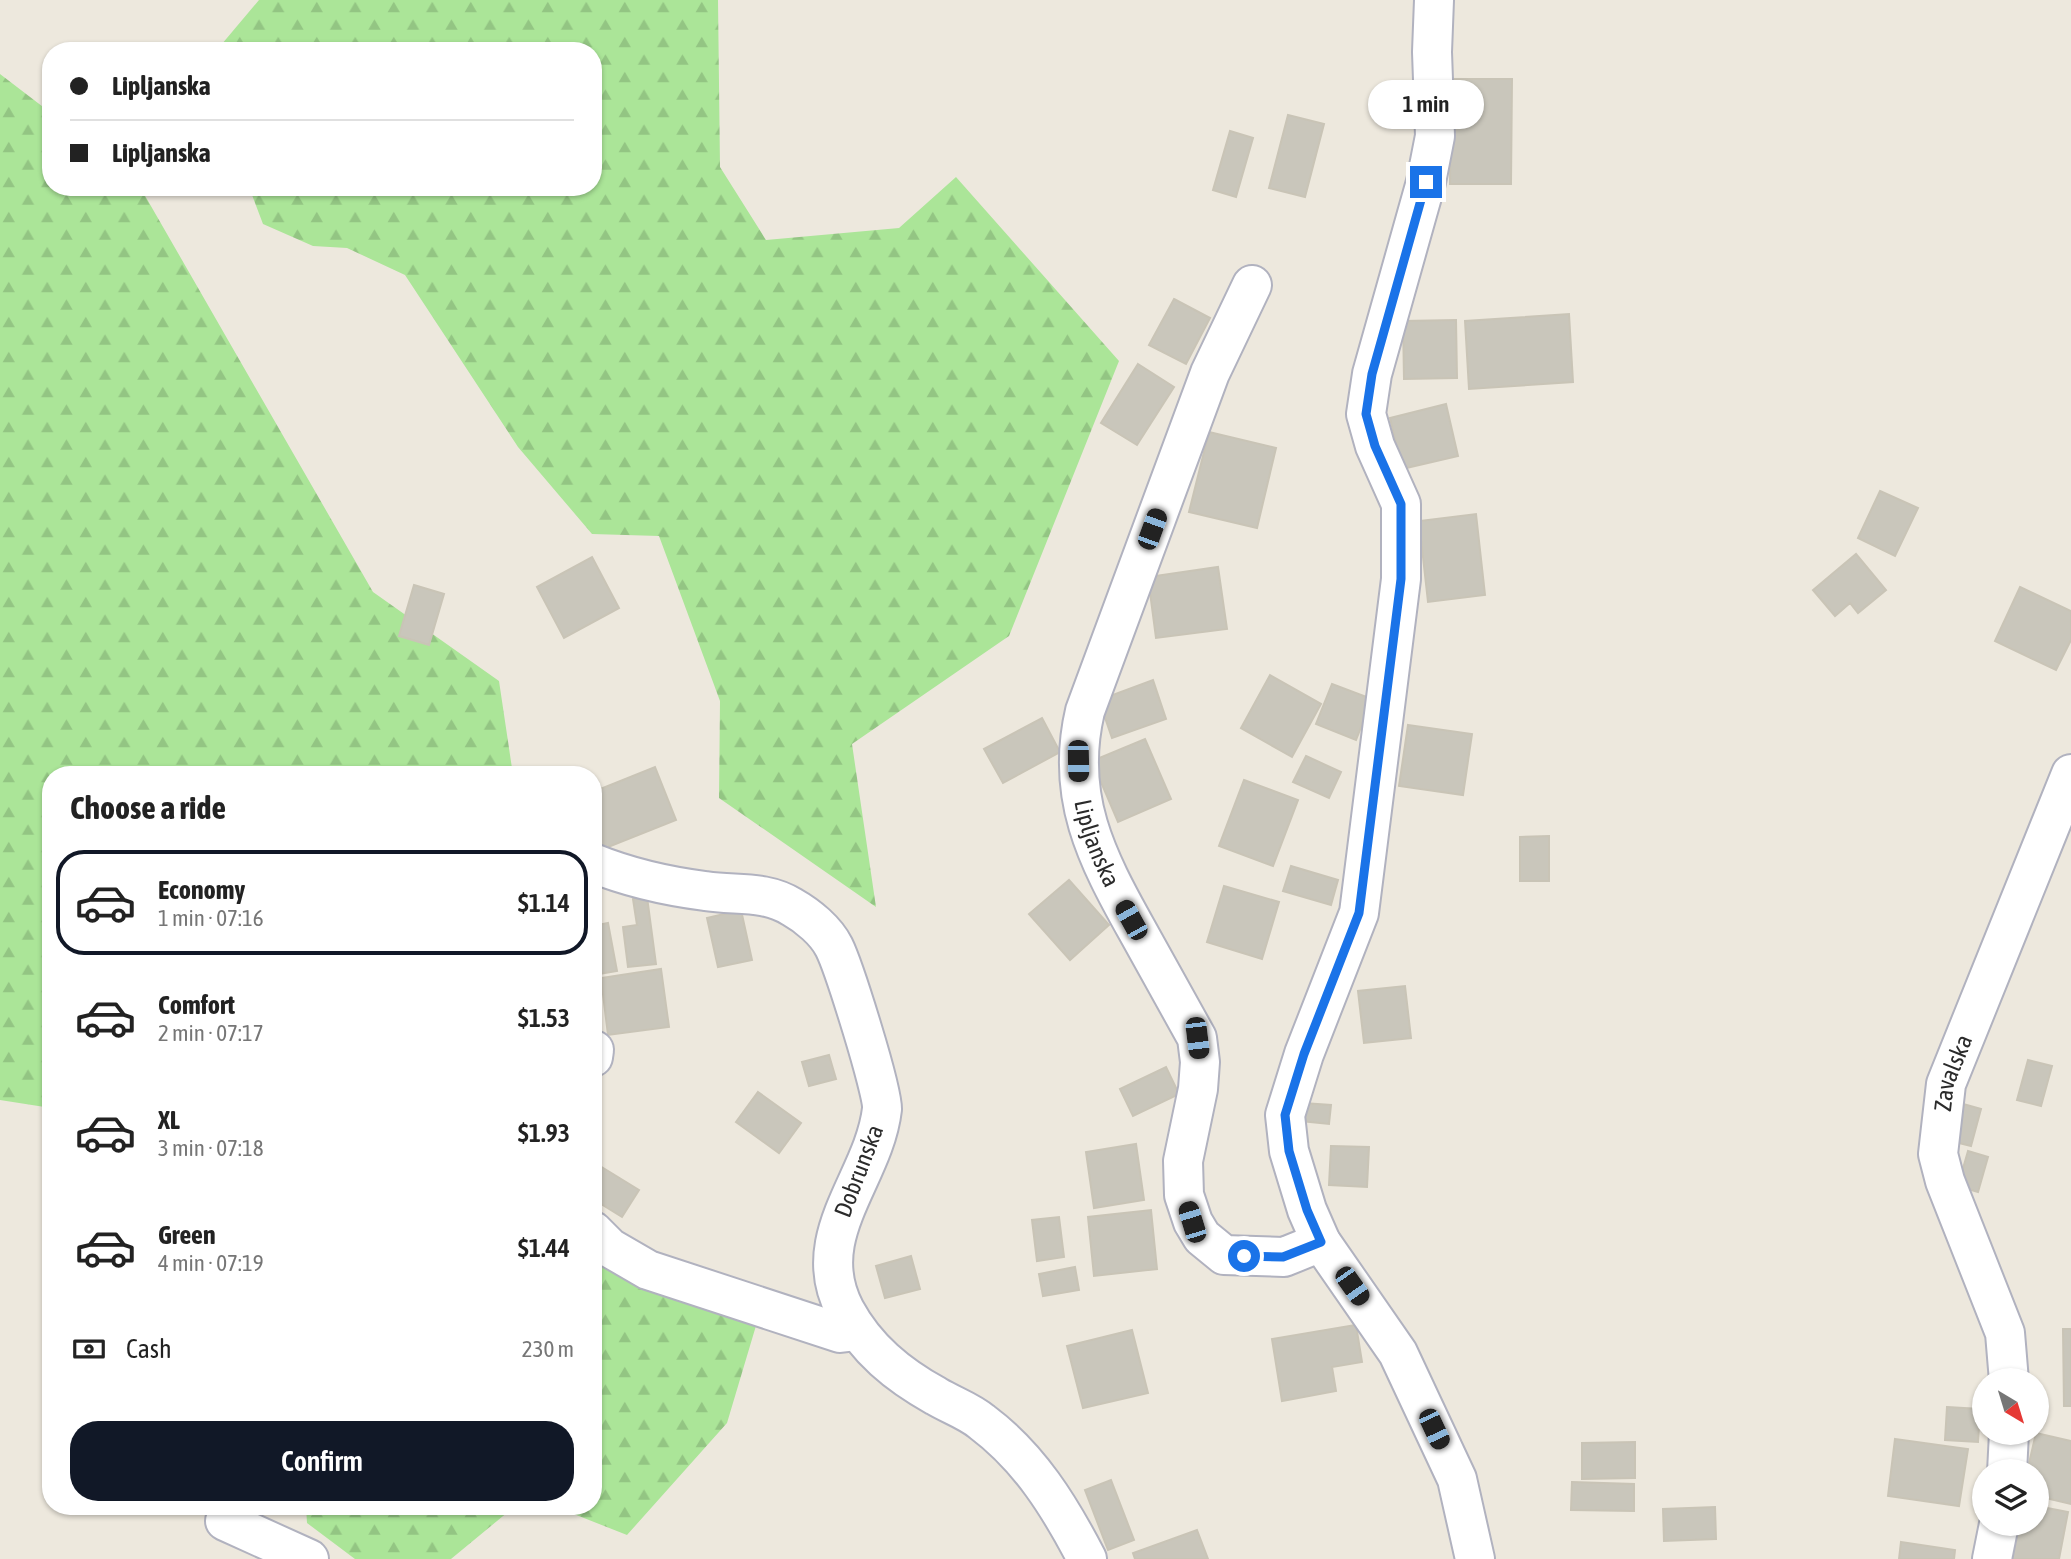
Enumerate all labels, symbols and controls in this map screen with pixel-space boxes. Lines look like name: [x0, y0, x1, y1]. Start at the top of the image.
text: Lipljanska: [112, 71, 211, 101]
callout: 1 min: [1368, 80, 1484, 130]
text: 1 min: [1403, 91, 1449, 117]
text: Lipljanska: [112, 138, 211, 168]
route end: [1410, 166, 1442, 198]
car: [1135, 506, 1170, 552]
car: [1068, 740, 1089, 782]
text: Choose a ride: [70, 789, 226, 826]
street label: Lipljanska: [1069, 797, 1125, 891]
icon: car: [74, 871, 137, 934]
text: Economy: [158, 875, 245, 905]
text: $1.14: [518, 888, 570, 918]
car: [1112, 897, 1151, 943]
text: 1 min · 07:16: [158, 905, 264, 931]
icon: car: [74, 986, 137, 1049]
text: Comfort: [158, 990, 235, 1020]
text: $1.53: [518, 1003, 570, 1033]
car: [1185, 1016, 1210, 1060]
text: 2 min · 07:17: [158, 1020, 264, 1046]
street label: Zavalska: [1929, 1031, 1977, 1113]
icon: car: [74, 1101, 137, 1164]
text: XL: [158, 1105, 180, 1135]
text: $1.93: [518, 1118, 570, 1148]
street label: Dobrunska: [829, 1121, 888, 1221]
text: 3 min · 07:18: [158, 1135, 264, 1161]
car: [1176, 1199, 1209, 1245]
icon: car: [74, 1216, 137, 1279]
text: Green: [158, 1220, 216, 1250]
text: $1.44: [518, 1233, 570, 1263]
route start: [1228, 1240, 1260, 1272]
text: 4 min · 07:19: [158, 1250, 264, 1276]
car: [1332, 1263, 1373, 1309]
icon: cash: [70, 1330, 108, 1368]
text: Cash: [126, 1334, 172, 1364]
text: 230 m: [522, 1336, 574, 1362]
north arrow: [1972, 1368, 2049, 1446]
map controls: [1972, 1368, 2049, 1536]
car: [1416, 1406, 1453, 1452]
button: Confirm: [70, 1421, 574, 1501]
button: layers: [1972, 1459, 2049, 1536]

